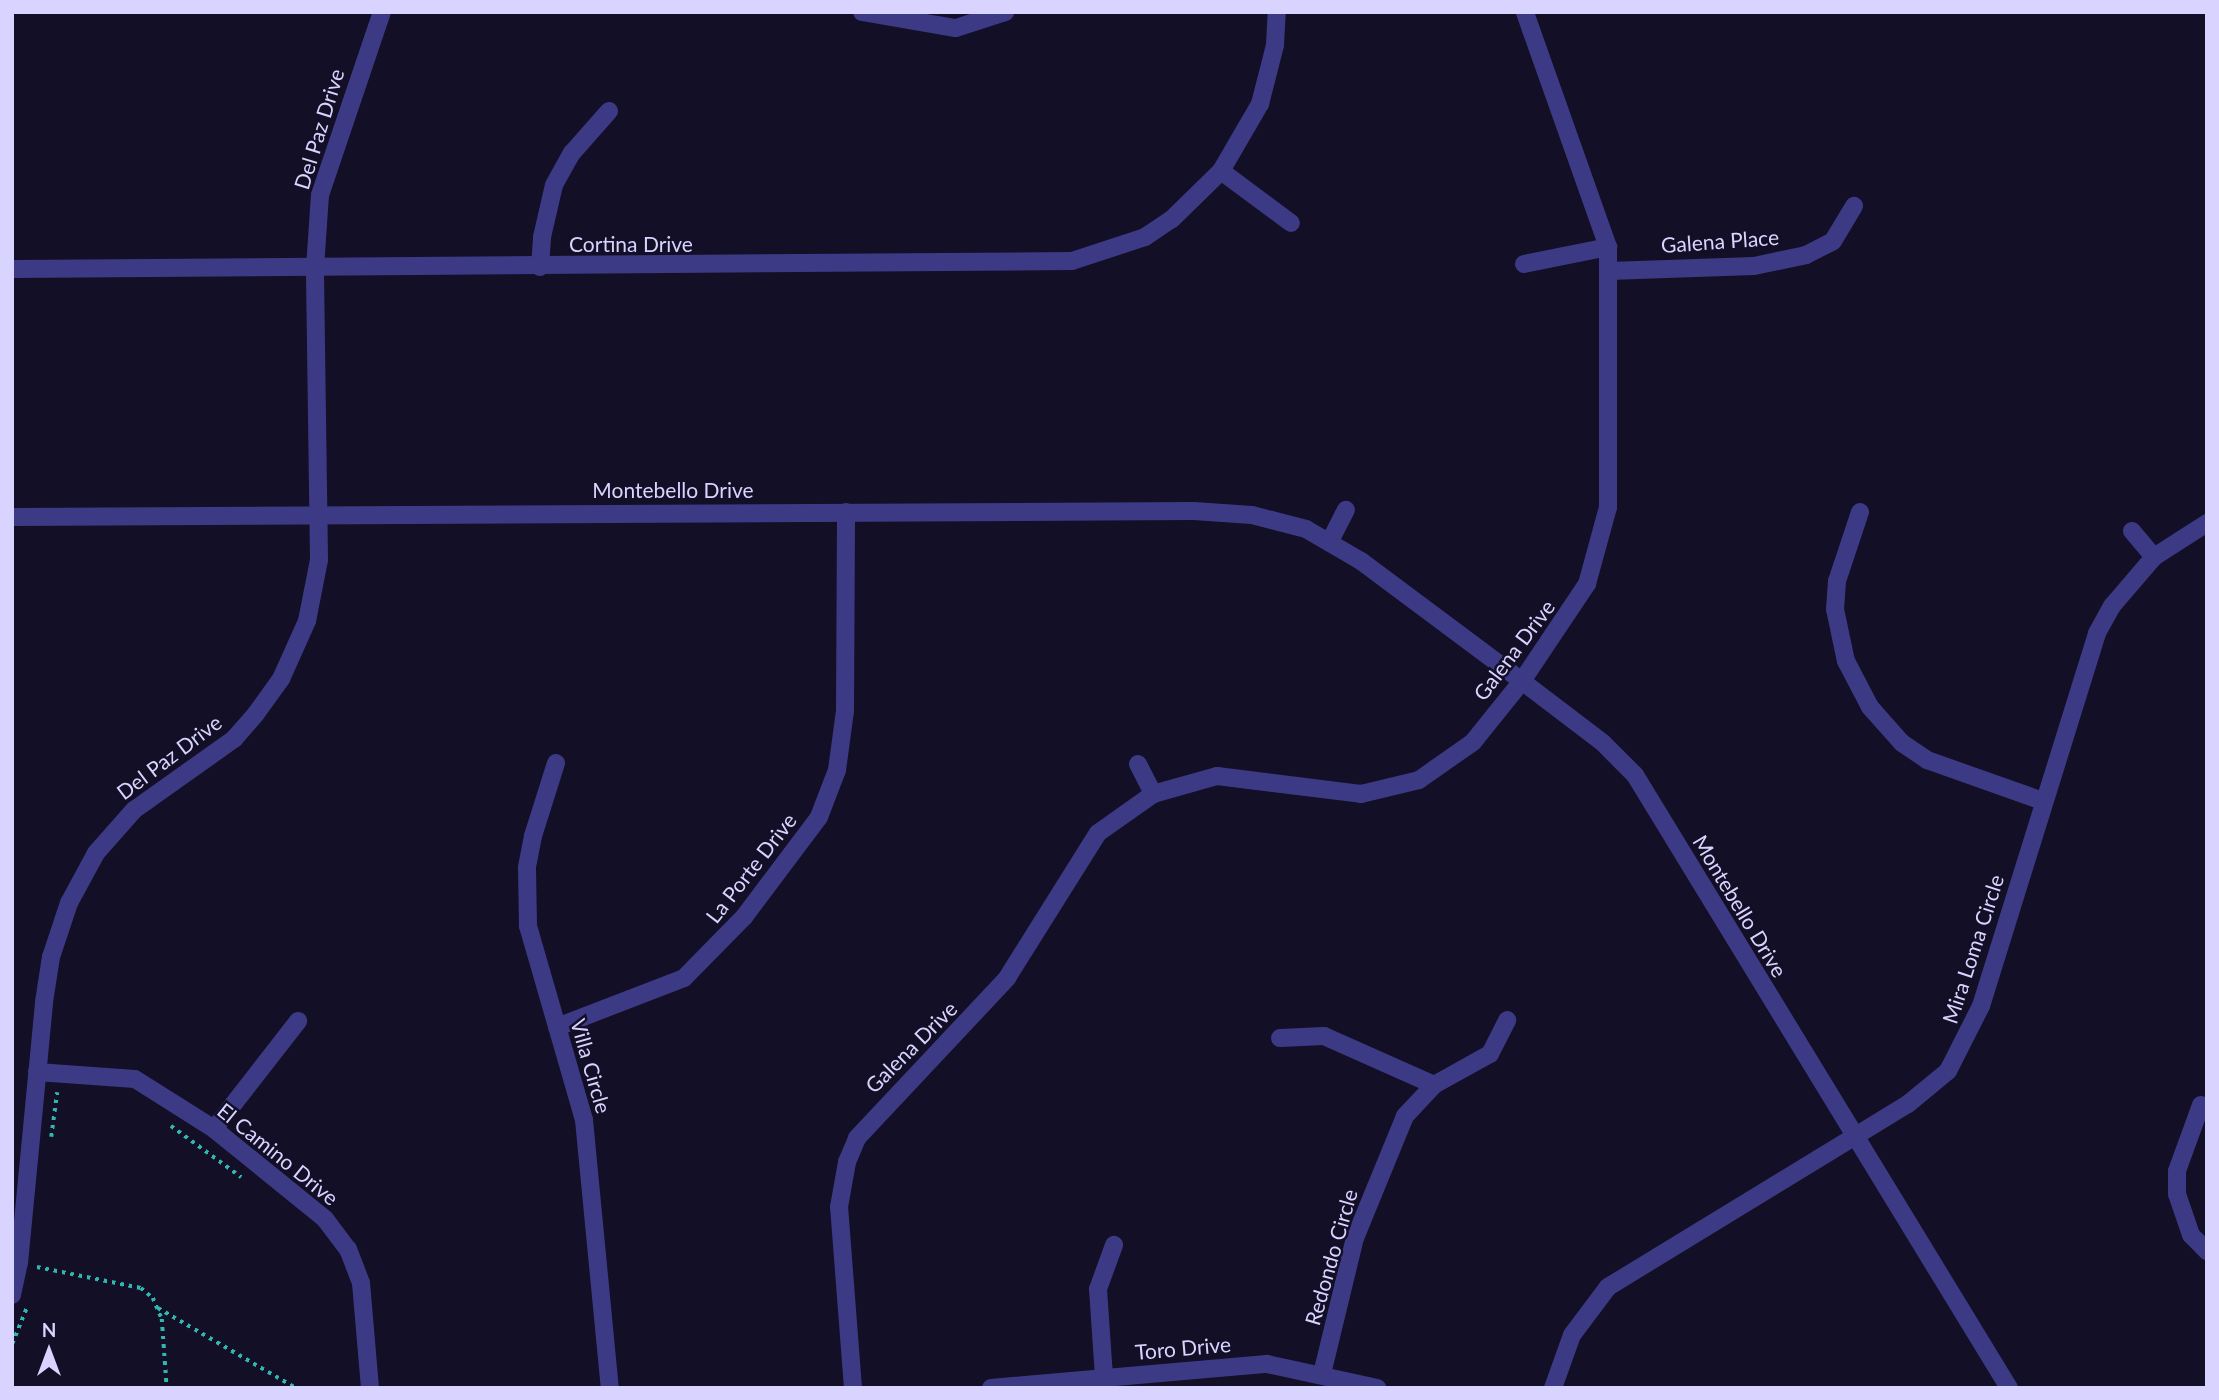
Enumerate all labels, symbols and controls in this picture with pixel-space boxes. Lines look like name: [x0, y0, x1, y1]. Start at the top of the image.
street label: Del Paz Drive: [289, 66, 349, 192]
street label: Galena Place: [1660, 224, 1780, 258]
street label: Cortina Drive: [569, 231, 693, 257]
street label: Montebello Drive: [592, 477, 754, 503]
street label: Galena Drive: [1468, 595, 1560, 705]
street label: Del Paz Drive: [112, 709, 226, 805]
street label: La Porte Drive: [700, 808, 802, 928]
street label: Montebello Drive: [1688, 830, 1792, 982]
street label: Mira Loma Circle: [1937, 871, 2009, 1027]
street label: Galena Drive: [860, 996, 962, 1098]
street label: Villa Circle: [565, 1016, 617, 1116]
street label: El Camino Drive: [212, 1098, 344, 1210]
street label: Redondo Circle: [1300, 1186, 1362, 1328]
north arrow: [14, 1316, 84, 1386]
text: N: [42, 1318, 56, 1341]
street label: Toro Drive: [1134, 1331, 1232, 1365]

